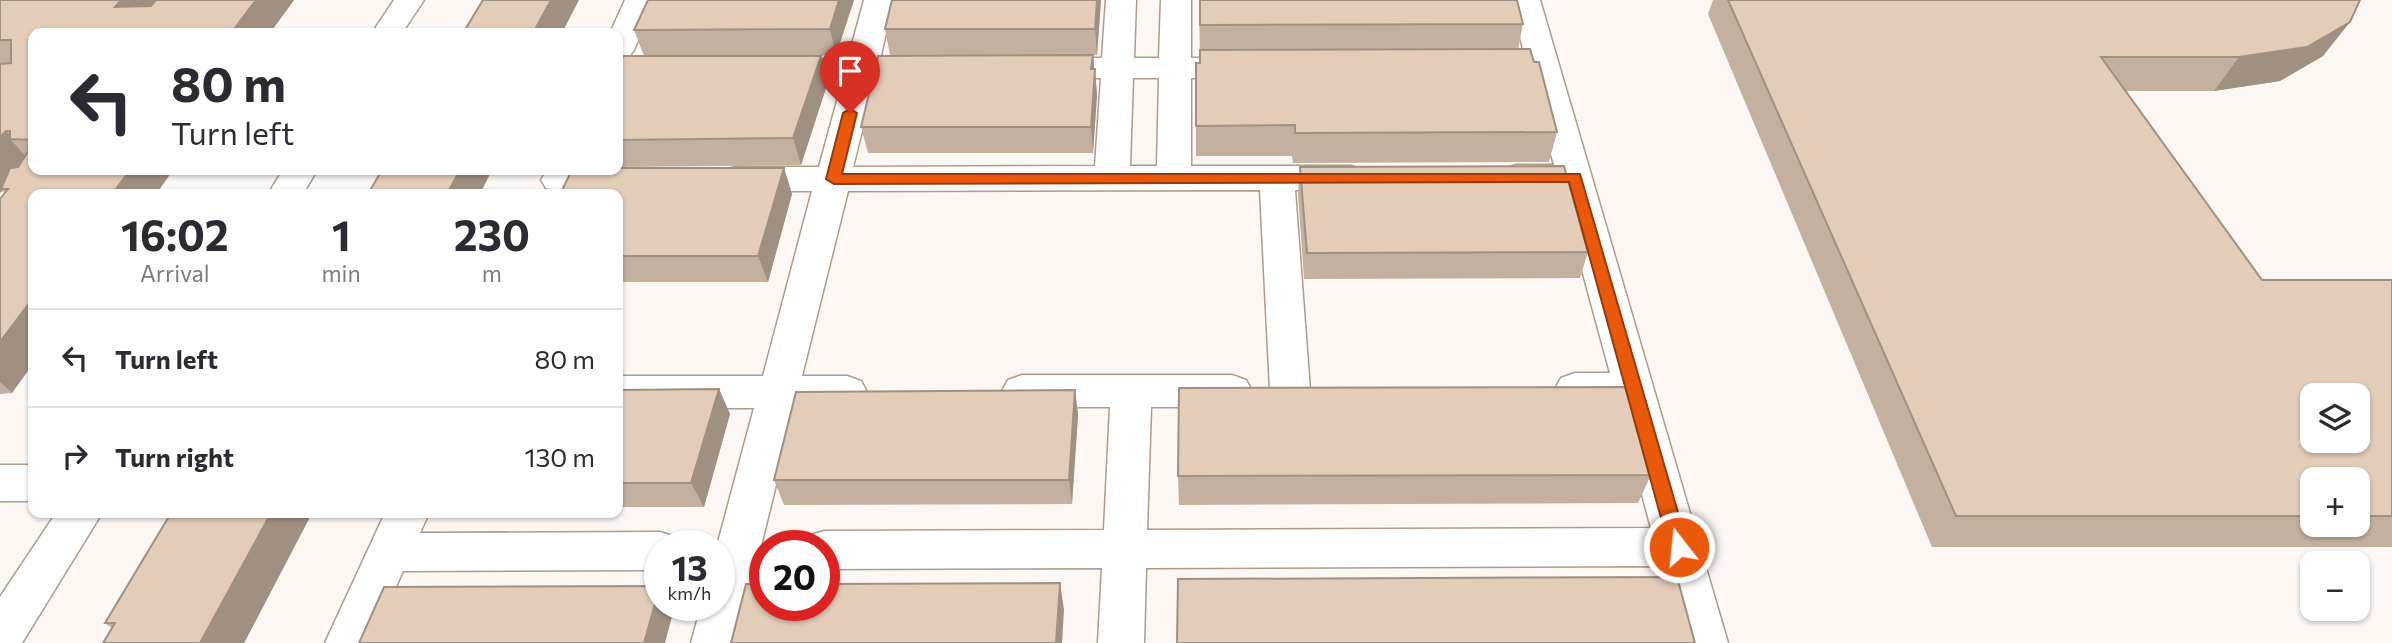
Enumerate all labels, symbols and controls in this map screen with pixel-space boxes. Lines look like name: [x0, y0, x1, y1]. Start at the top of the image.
pin: [820, 41, 880, 113]
text: 80 m: [171, 52, 286, 112]
icon: arrive: [831, 52, 869, 90]
icon: left: [56, 56, 147, 147]
text: Turn left: [171, 112, 295, 152]
text: 16:02: [121, 208, 229, 260]
text: 1: [332, 208, 351, 260]
text: 230: [454, 208, 530, 260]
text: Arrival: [140, 259, 210, 287]
text: min: [322, 259, 361, 287]
text: m: [482, 259, 502, 287]
icon: left: [56, 339, 94, 377]
text: Turn left: [115, 343, 218, 374]
text: 80 m: [535, 343, 595, 374]
map controls: [2300, 383, 2370, 621]
button: layers: [2300, 383, 2370, 453]
icon: right: [56, 437, 94, 475]
text: Turn right: [115, 441, 234, 472]
text: 130 m: [524, 441, 595, 472]
button: +: [2300, 467, 2370, 537]
position arrow: [1642, 510, 1716, 584]
speed limit sign: 20: [749, 530, 840, 621]
text: 13: [671, 545, 708, 588]
button: −: [2300, 551, 2370, 621]
text: km/h: [668, 582, 711, 604]

